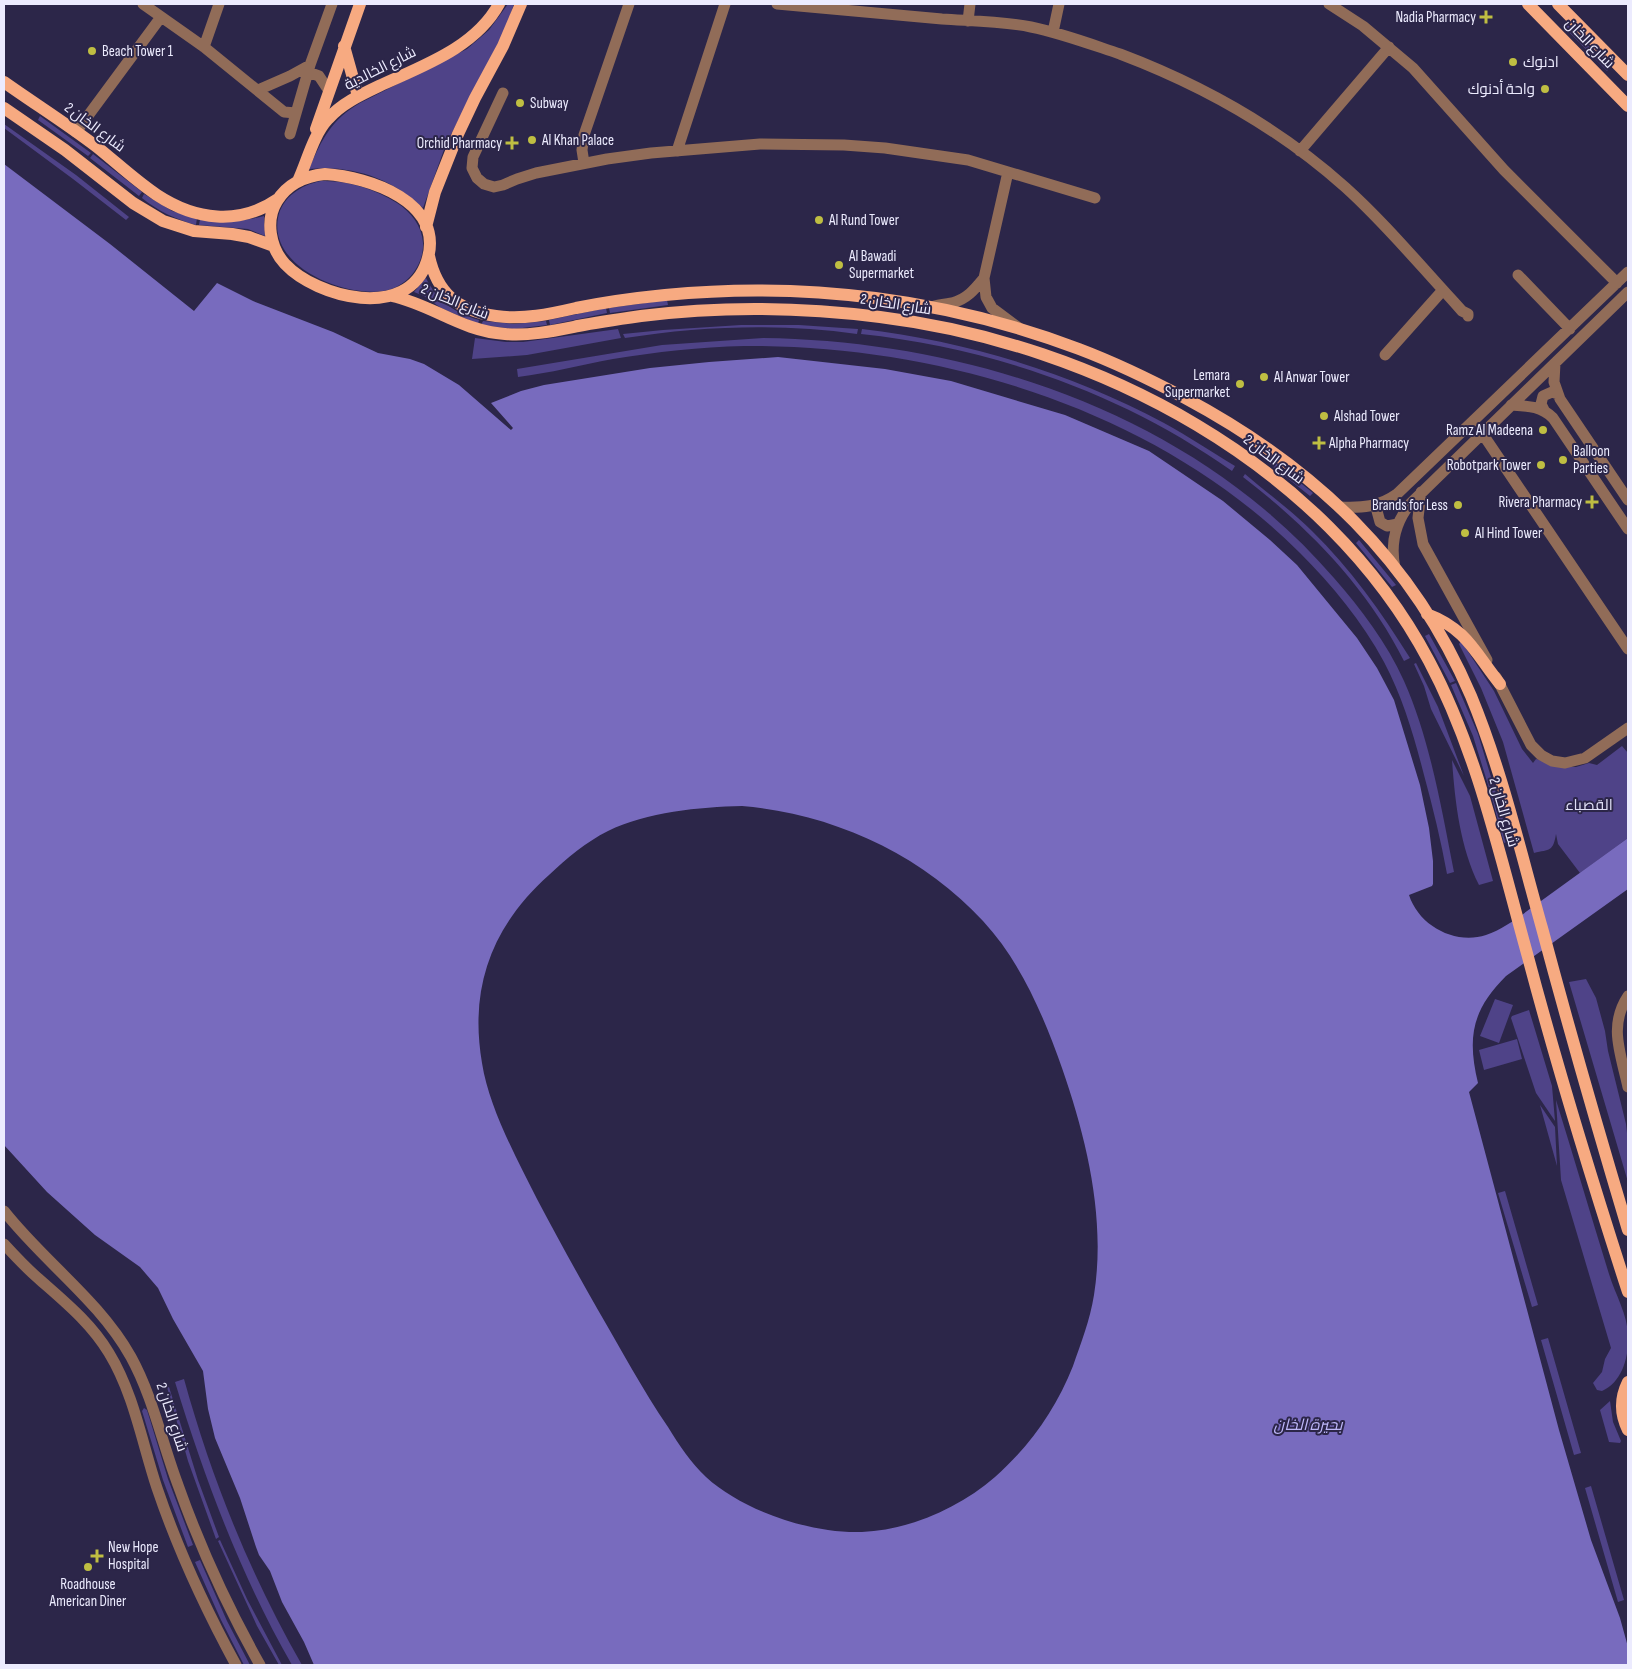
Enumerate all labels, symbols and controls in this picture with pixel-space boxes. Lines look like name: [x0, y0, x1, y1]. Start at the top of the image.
place label: Nadia Pharmacy: [1395, 8, 1476, 27]
marker: Nadia Pharmacy: [1480, 11, 1492, 23]
street label: شارع الخان: [1560, 14, 1618, 73]
place label: Beach Tower 1: [102, 42, 174, 61]
street label: شارع الخالدية: [341, 42, 420, 95]
marker: Beach Tower 1: [86, 45, 98, 57]
place label: ادنوك: [1523, 53, 1559, 72]
marker: ادنوك: [1507, 56, 1519, 68]
place label: واحة أدنوك: [1468, 79, 1535, 99]
marker: واحة أدنوك: [1539, 83, 1551, 95]
place label: Subway: [530, 94, 569, 113]
marker: Subway: [514, 97, 526, 109]
street label: شارع الخان 2: [60, 98, 129, 157]
place label: Al Khan Palace: [541, 131, 614, 150]
place label: Orchid Pharmacy: [417, 134, 502, 153]
marker: Al Khan Palace: [526, 134, 538, 146]
marker: Orchid Pharmacy: [506, 137, 518, 149]
place label: Al Rund Tower: [828, 211, 900, 230]
marker: Al Rund Tower: [813, 214, 825, 226]
place label: Al Bawadi Supermarket: [848, 247, 914, 283]
marker: Al Bawadi Supermarket: [833, 259, 845, 271]
street label: شارع الخان 2: [418, 279, 492, 325]
street label: شارع الخان 2: [859, 290, 933, 320]
place label: Lemara Supermarket: [1165, 366, 1230, 402]
place label: Al Anwar Tower: [1273, 368, 1350, 387]
marker: Al Anwar Tower: [1258, 371, 1270, 383]
marker: Lemara Supermarket: [1234, 378, 1246, 390]
place label: Alshad Tower: [1333, 407, 1400, 426]
marker: Alshad Tower: [1318, 410, 1330, 422]
place label: Ramz Al Madeena: [1446, 421, 1533, 440]
marker: Ramz Al Madeena: [1537, 424, 1549, 436]
street label: شارع الخان 2: [1239, 430, 1308, 489]
place label: Alpha Pharmacy: [1328, 434, 1409, 453]
marker: Alpha Pharmacy: [1313, 437, 1325, 449]
place label: Balloon Parties: [1573, 442, 1610, 478]
marker: Balloon Parties: [1557, 454, 1569, 466]
place label: Robotpark Tower: [1447, 456, 1532, 475]
marker: Robotpark Tower: [1535, 459, 1547, 471]
place label: Rivera Pharmacy: [1498, 493, 1582, 512]
place label: Brands for Less: [1372, 496, 1448, 515]
marker: Rivera Pharmacy: [1586, 496, 1598, 508]
marker: Brands for Less: [1452, 499, 1464, 511]
place label: Al Hind Tower: [1474, 524, 1543, 543]
marker: Al Hind Tower: [1459, 527, 1471, 539]
street label: شارع الخان 2: [1484, 775, 1523, 849]
park label: القصباء: [1565, 796, 1613, 815]
street label: شارع الخان 2: [150, 1380, 192, 1454]
water label: بحيرة الخان: [1273, 1416, 1343, 1435]
place label: New Hope Hospital: [108, 1538, 159, 1574]
marker: New Hope Hospital: [90, 1549, 104, 1563]
marker: Roadhouse American Diner: [82, 1561, 94, 1573]
place label: Roadhouse American Diner: [49, 1575, 127, 1611]

